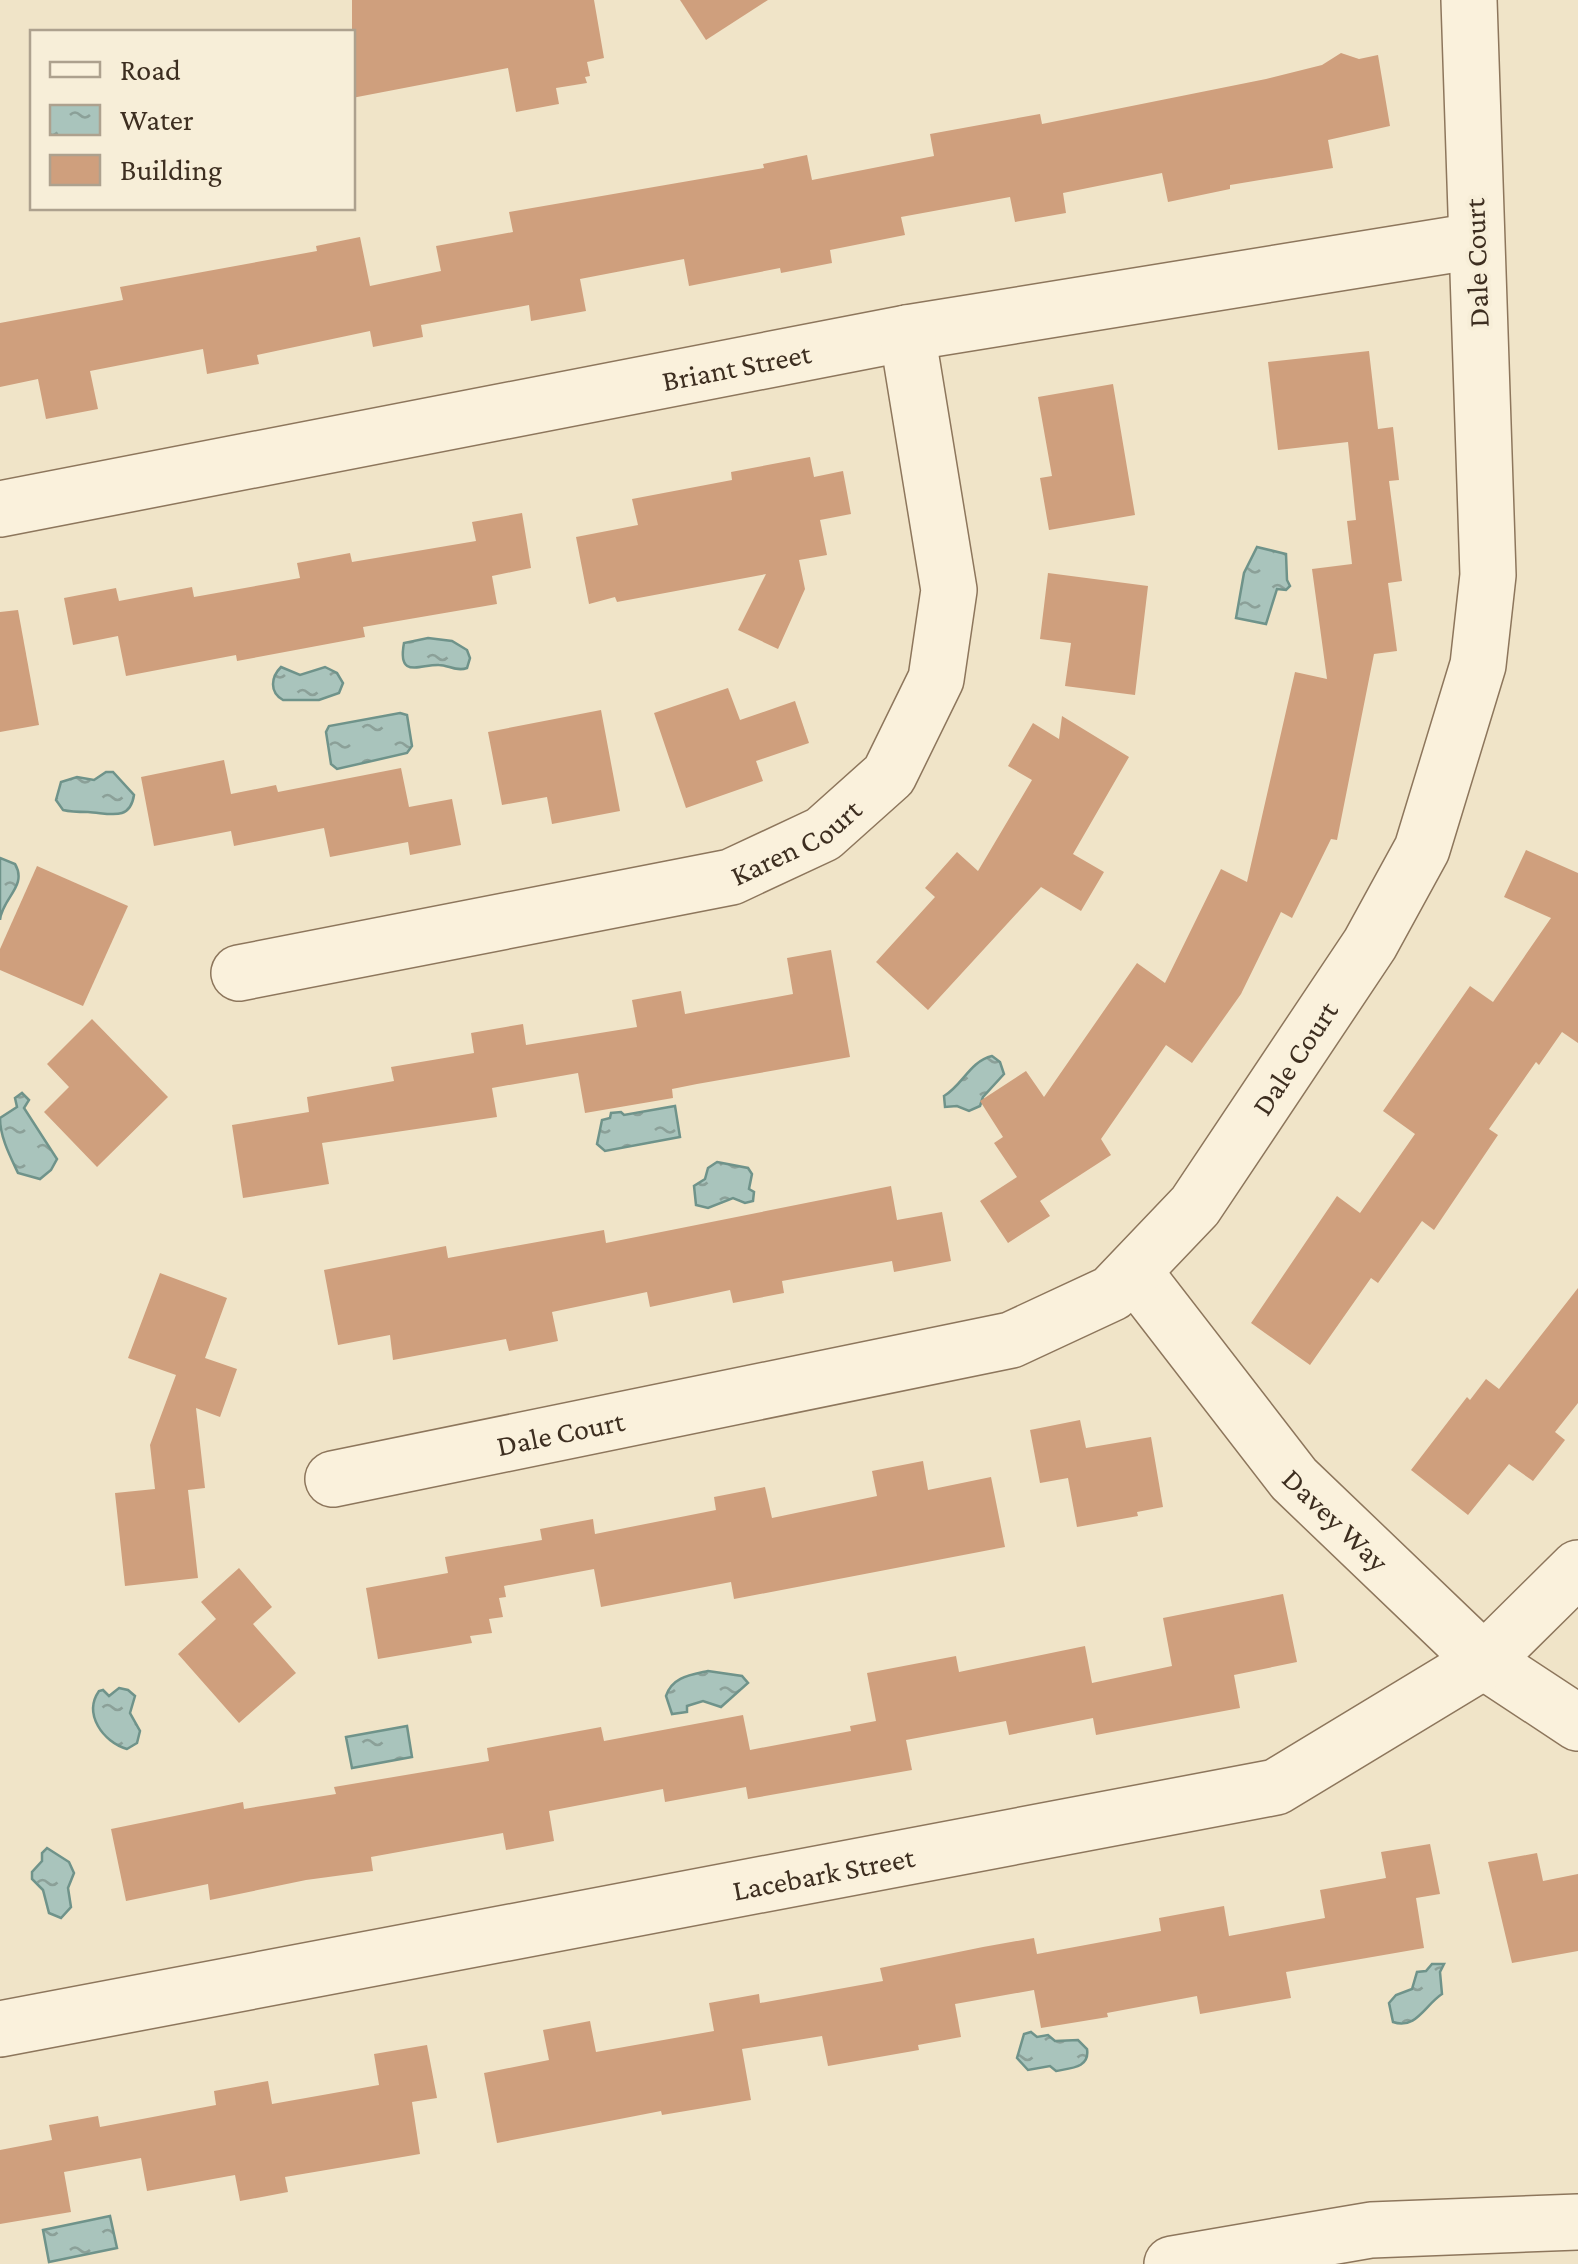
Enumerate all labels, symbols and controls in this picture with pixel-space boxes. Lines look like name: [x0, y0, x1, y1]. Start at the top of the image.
legend: [30, 30, 355, 210]
text: Road: [120, 53, 181, 86]
text: Water: [120, 103, 194, 136]
text: Building: [120, 153, 222, 187]
street label: Dale Court: [1457, 197, 1495, 328]
street label: Briant Street: [659, 335, 814, 397]
street label: Karen Court: [725, 791, 868, 891]
street label: Dale Court: [1244, 994, 1344, 1121]
street label: Dale Court: [493, 1403, 628, 1462]
street label: Davey Way: [1276, 1461, 1396, 1578]
street label: Lacebark Street: [730, 1839, 918, 1906]

